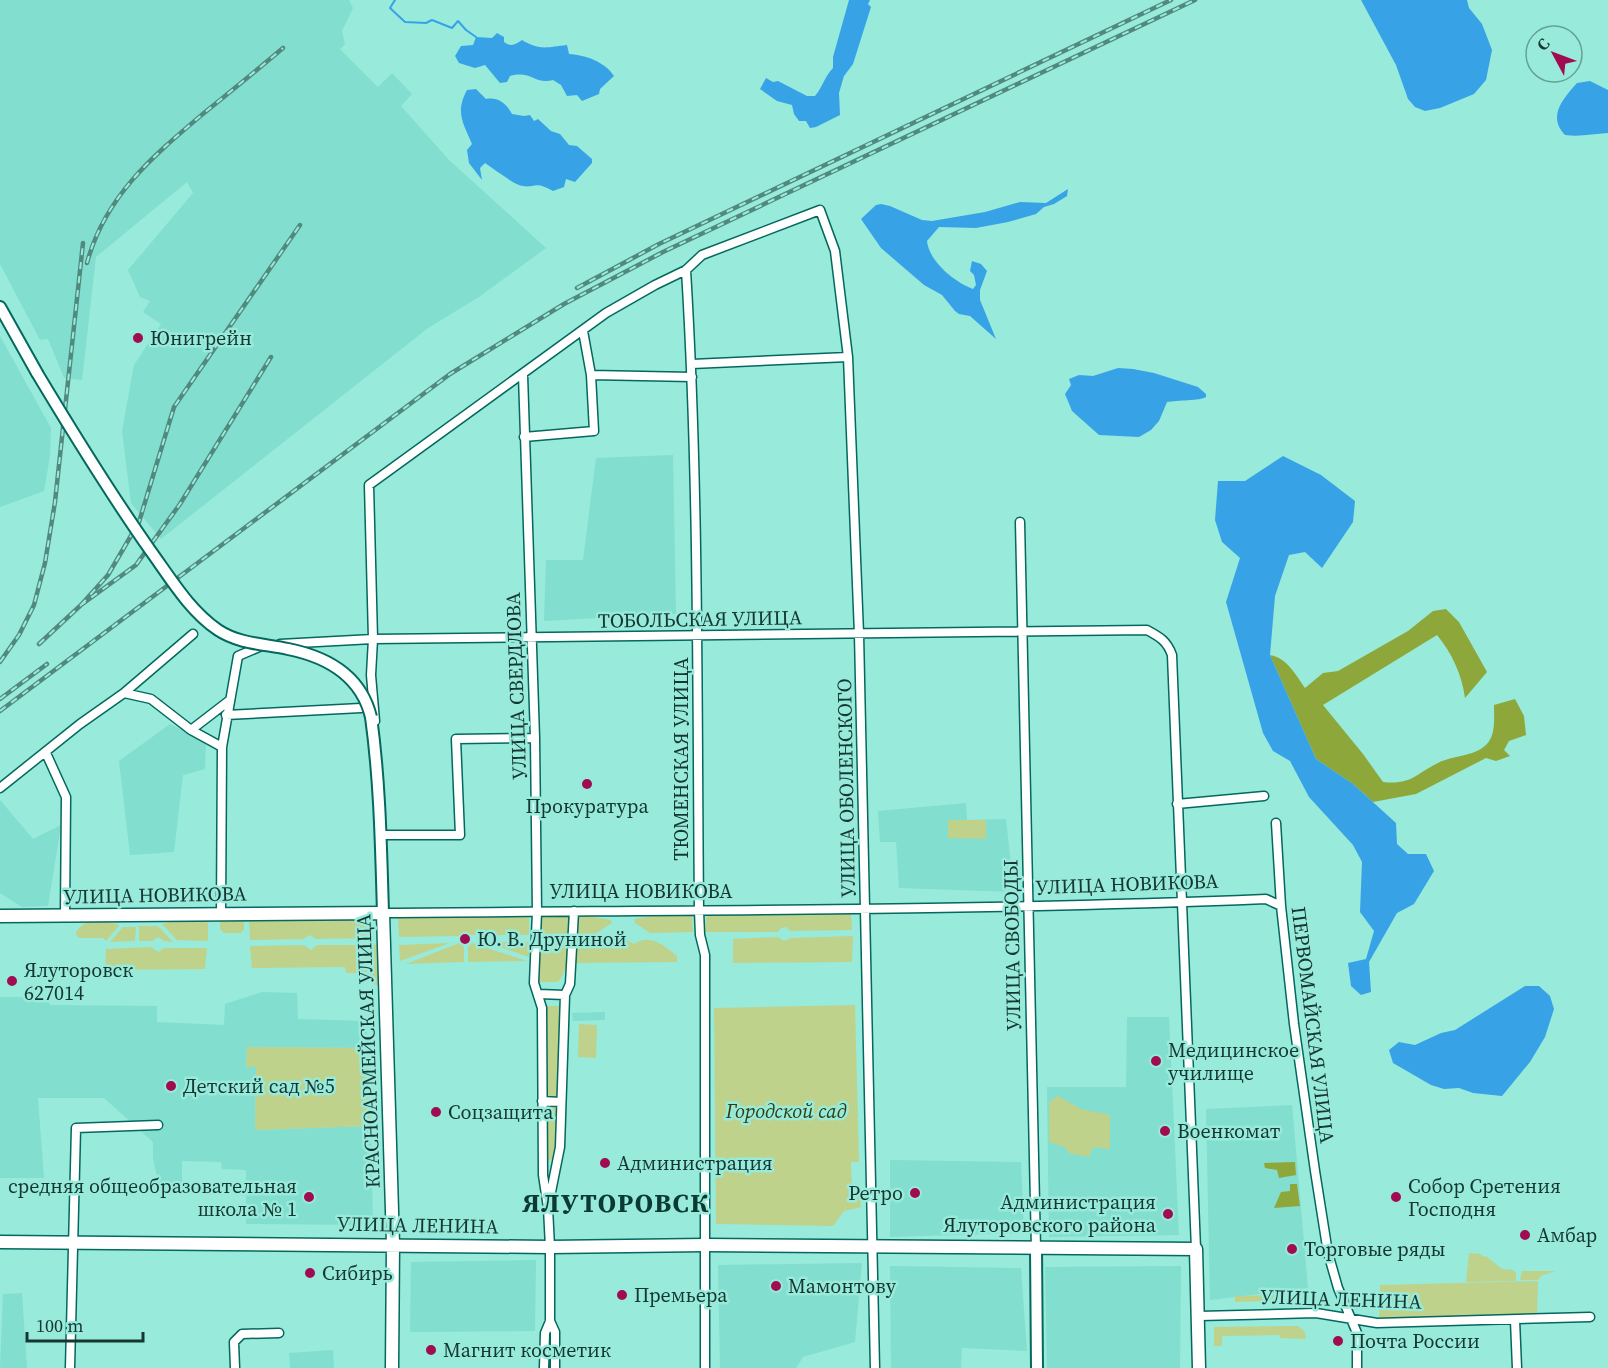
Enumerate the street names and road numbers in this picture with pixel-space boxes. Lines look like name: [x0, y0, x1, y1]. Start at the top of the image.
street label: УЛИЦА СВЕРДЛОВА: [499, 591, 533, 780]
street label: ТОБОЛЬСКАЯ УЛИЦА: [598, 603, 803, 635]
street label: ТЮМЕНСКАЯ УЛИЦА: [667, 656, 695, 861]
street label: УЛИЦА ОБОЛЕНСКОГО: [830, 678, 862, 898]
street label: УЛИЦА СВОБОДЫ: [997, 859, 1027, 1031]
street label: УЛИЦА НОВИКОВА: [1035, 867, 1220, 901]
street label: УЛИЦА НОВИКОВА: [549, 877, 733, 905]
street label: УЛИЦА НОВИКОВА: [63, 879, 248, 911]
street label: ПЕРВОМАЙСКАЯ УЛИЦА: [1285, 905, 1342, 1146]
street label: КРАСНОАРМЕЙСКАЯ УЛИЦА: [349, 913, 387, 1189]
street label: УЛИЦА ЛЕНИНА: [337, 1210, 500, 1240]
street label: УЛИЦА ЛЕНИНА: [1260, 1282, 1423, 1316]

